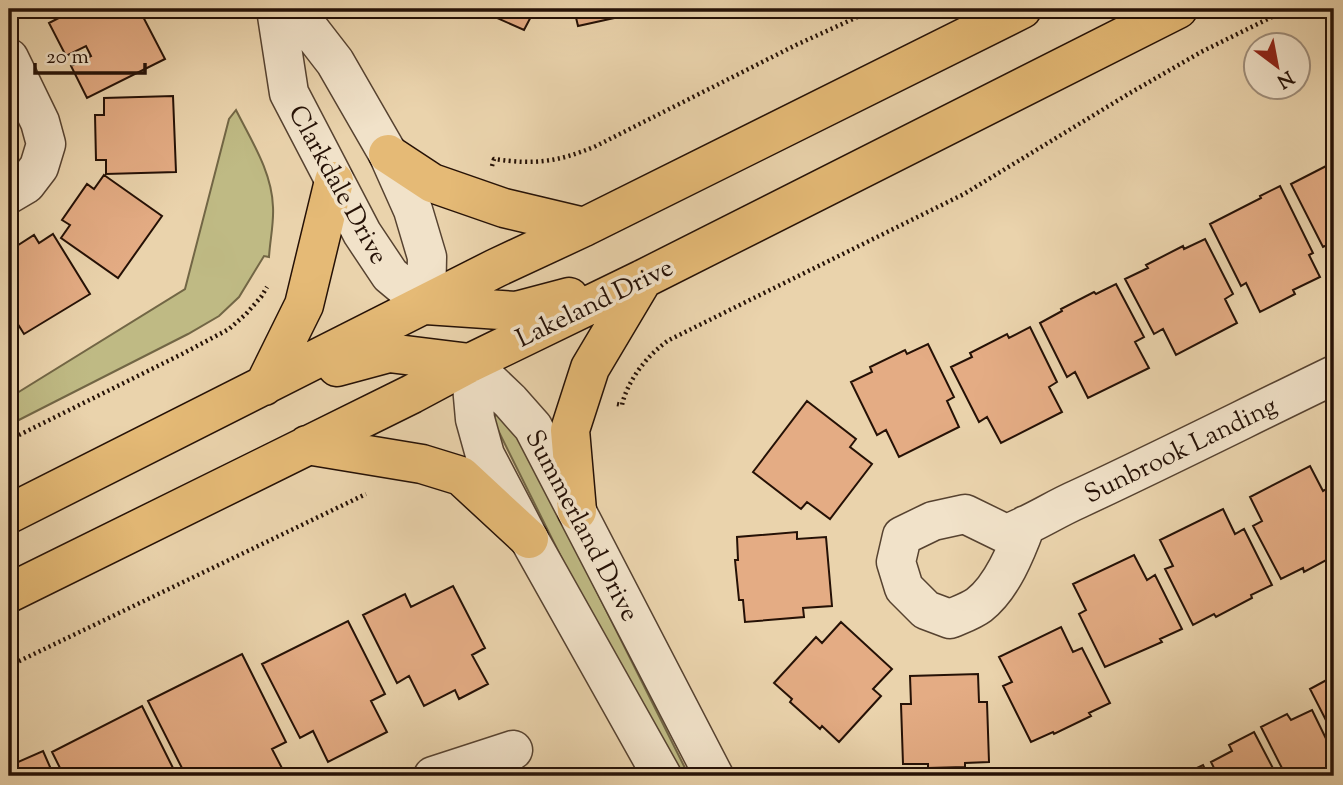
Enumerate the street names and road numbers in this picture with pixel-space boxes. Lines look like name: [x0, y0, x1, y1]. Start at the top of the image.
street label: Clarkdale Drive: [278, 99, 396, 272]
street label: Lakeland Drive: [510, 250, 680, 358]
street label: Sunbrook Landing: [1079, 389, 1284, 514]
street label: Summerland Drive: [515, 424, 647, 628]

